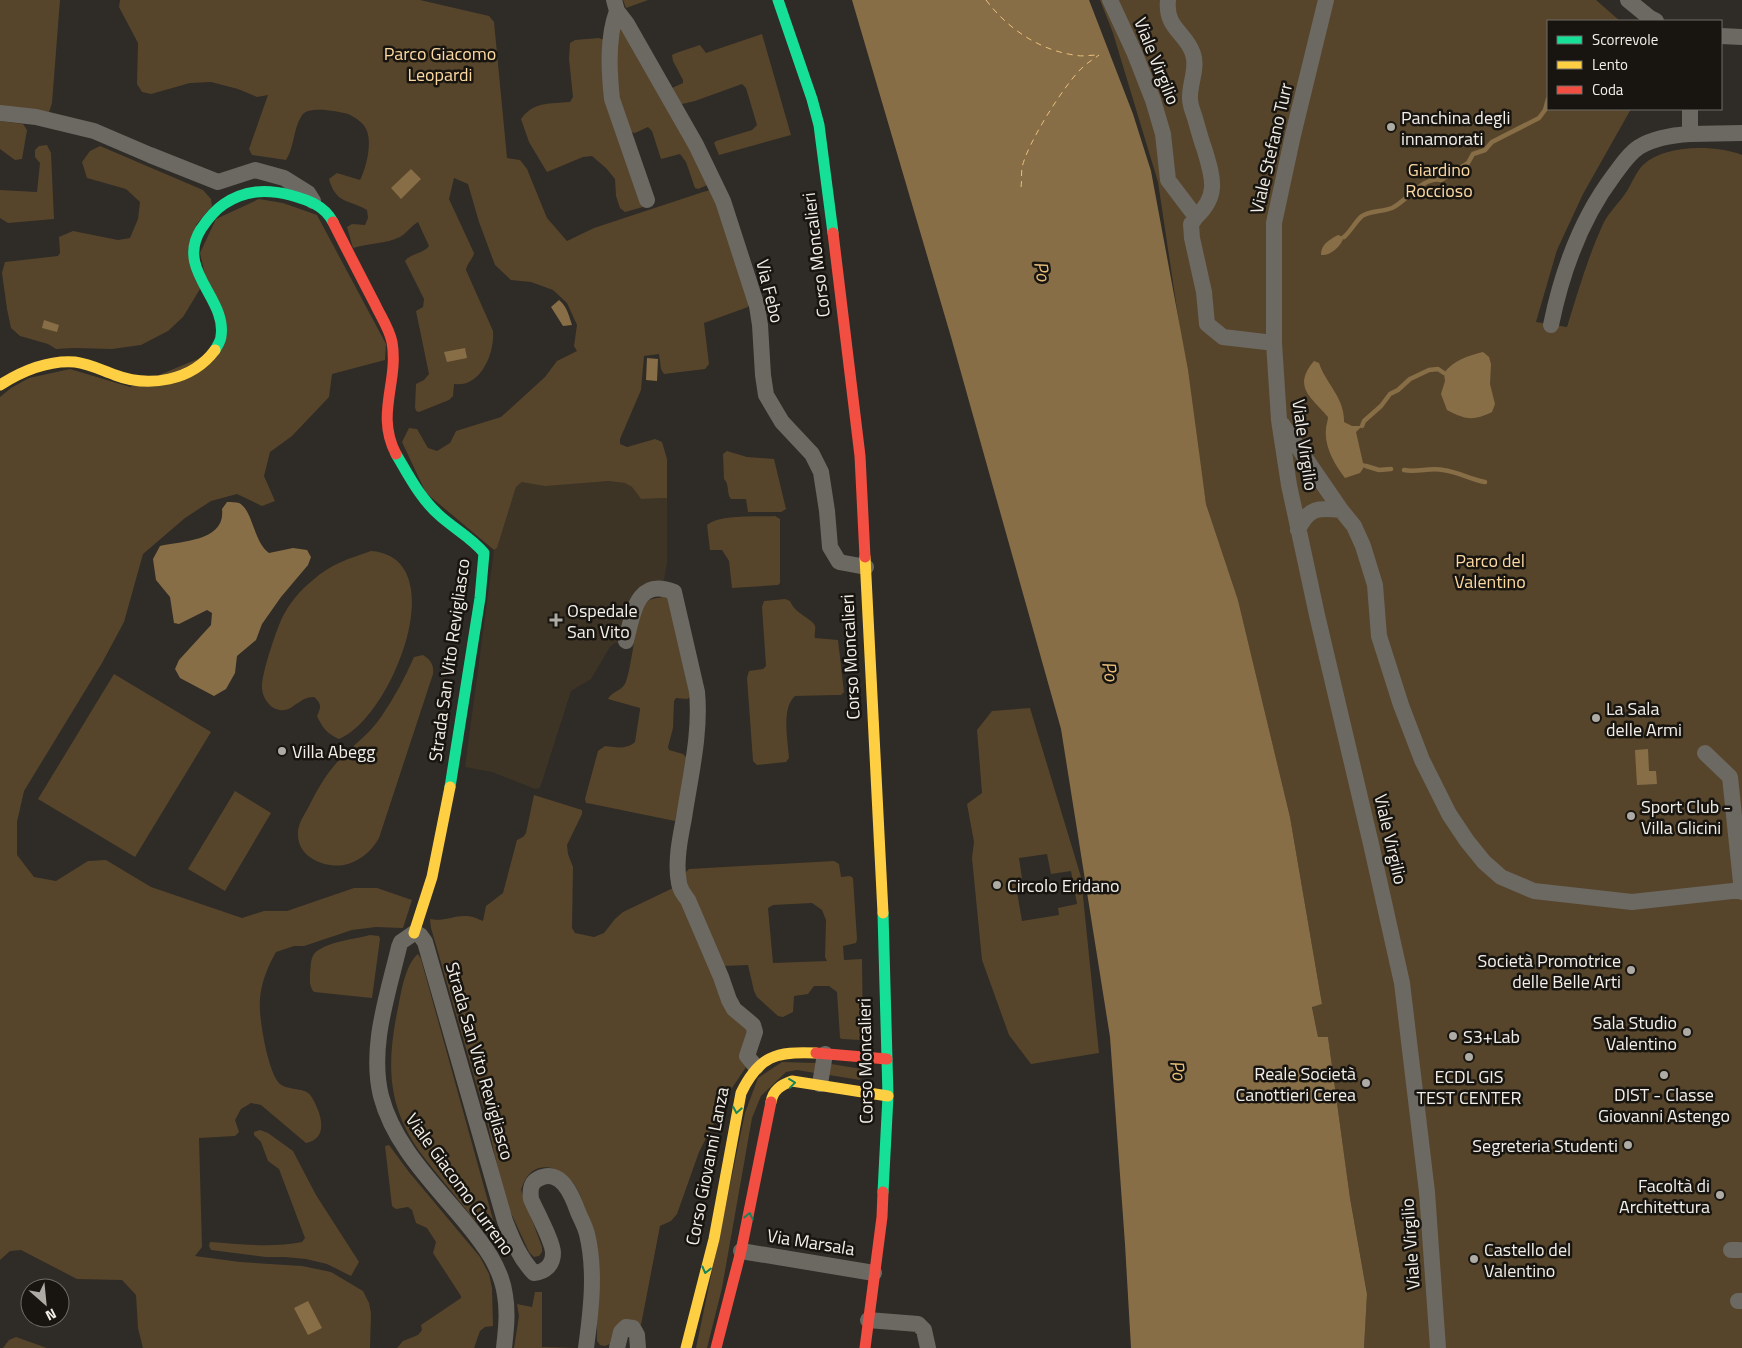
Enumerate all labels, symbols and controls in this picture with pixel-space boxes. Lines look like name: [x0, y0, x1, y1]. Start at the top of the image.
street label: Viale Virgilio: [1127, 13, 1187, 109]
legend: [1547, 20, 1722, 110]
text: Scorrevole: [1592, 28, 1658, 51]
park label: Parco Giacomo Leopardi: [384, 40, 496, 88]
text: Lento: [1592, 53, 1628, 76]
text: Coda: [1592, 78, 1624, 101]
street label: Viale Stefano Turr: [1243, 80, 1299, 216]
place label: Panchina degli innamorati: [1401, 104, 1510, 152]
marker: Panchina degli innamorati: [1385, 121, 1397, 133]
park label: Giardino Roccioso: [1405, 156, 1473, 204]
street label: Corso Moncalieri: [795, 191, 837, 319]
street label: Via Febo: [749, 256, 791, 326]
water label: Po: [1027, 259, 1059, 284]
street label: Viale Virgilio: [1285, 398, 1325, 492]
park label: Parco del Valentino: [1454, 547, 1526, 595]
street label: Strada San Vito Revigliasco: [421, 557, 477, 763]
street label: Corso Moncalieri: [833, 594, 867, 720]
place label: Ospedale San Vito: [567, 597, 638, 645]
marker: Ospedale San Vito: [549, 613, 563, 627]
water label: Po: [1095, 659, 1127, 684]
place label: La Sala delle Armi: [1606, 695, 1682, 743]
marker: La Sala delle Armi: [1590, 712, 1602, 724]
place label: Villa Abegg: [292, 738, 376, 765]
marker: Villa Abegg: [276, 745, 288, 757]
street label: Viale Virgilio: [1368, 791, 1414, 887]
place label: Sport Club - Villa Glicini: [1641, 793, 1731, 841]
marker: Sport Club - Villa Glicini: [1625, 810, 1637, 822]
place label: Circolo Eridano: [1007, 872, 1119, 899]
marker: Circolo Eridano: [991, 879, 1003, 891]
place label: Società Promotrice delle Belle Arti: [1478, 947, 1621, 995]
street label: Strada San Vito Revigliasco: [439, 959, 521, 1163]
marker: Società Promotrice delle Belle Arti: [1625, 964, 1637, 976]
street label: Corso Moncalieri: [850, 998, 880, 1124]
place label: Sala Studio Valentino: [1593, 1009, 1677, 1057]
place label: S3+Lab: [1463, 1023, 1520, 1050]
marker: Sala Studio Valentino: [1681, 1026, 1693, 1038]
marker: S3+Lab: [1447, 1030, 1459, 1042]
marker: ECDL GIS TEST CENTER: [1463, 1051, 1475, 1063]
water label: Po: [1163, 1058, 1195, 1083]
place label: Reale Società Canottieri Cerea: [1235, 1060, 1356, 1108]
place label: ECDL GIS TEST CENTER: [1417, 1063, 1521, 1111]
marker: DIST - Classe Giovanni Astengo: [1658, 1069, 1670, 1081]
marker: Reale Società Canottieri Cerea: [1360, 1077, 1372, 1089]
one-way arrow: [788, 1078, 796, 1089]
place label: DIST - Classe Giovanni Astengo: [1598, 1081, 1730, 1129]
street label: Corso Giovanni Lanza: [678, 1084, 736, 1248]
one-way arrow: [733, 1106, 743, 1115]
street label: Viale Giacomo Curreno: [399, 1107, 521, 1261]
place label: Segreteria Studenti: [1472, 1132, 1618, 1159]
marker: Segreteria Studenti: [1622, 1139, 1634, 1151]
place label: Facoltà di Architettura: [1619, 1172, 1710, 1220]
marker: Facoltà di Architettura: [1714, 1189, 1726, 1201]
street label: Viale Virgilio: [1393, 1197, 1427, 1291]
one-way arrow: [743, 1211, 754, 1220]
street label: Via Marsala: [765, 1222, 857, 1262]
place label: Castello del Valentino: [1484, 1236, 1571, 1284]
marker: Castello del Valentino: [1468, 1253, 1480, 1265]
one-way arrow: [701, 1265, 712, 1274]
north arrow: [20, 1278, 70, 1328]
text: N: [42, 1303, 60, 1327]

